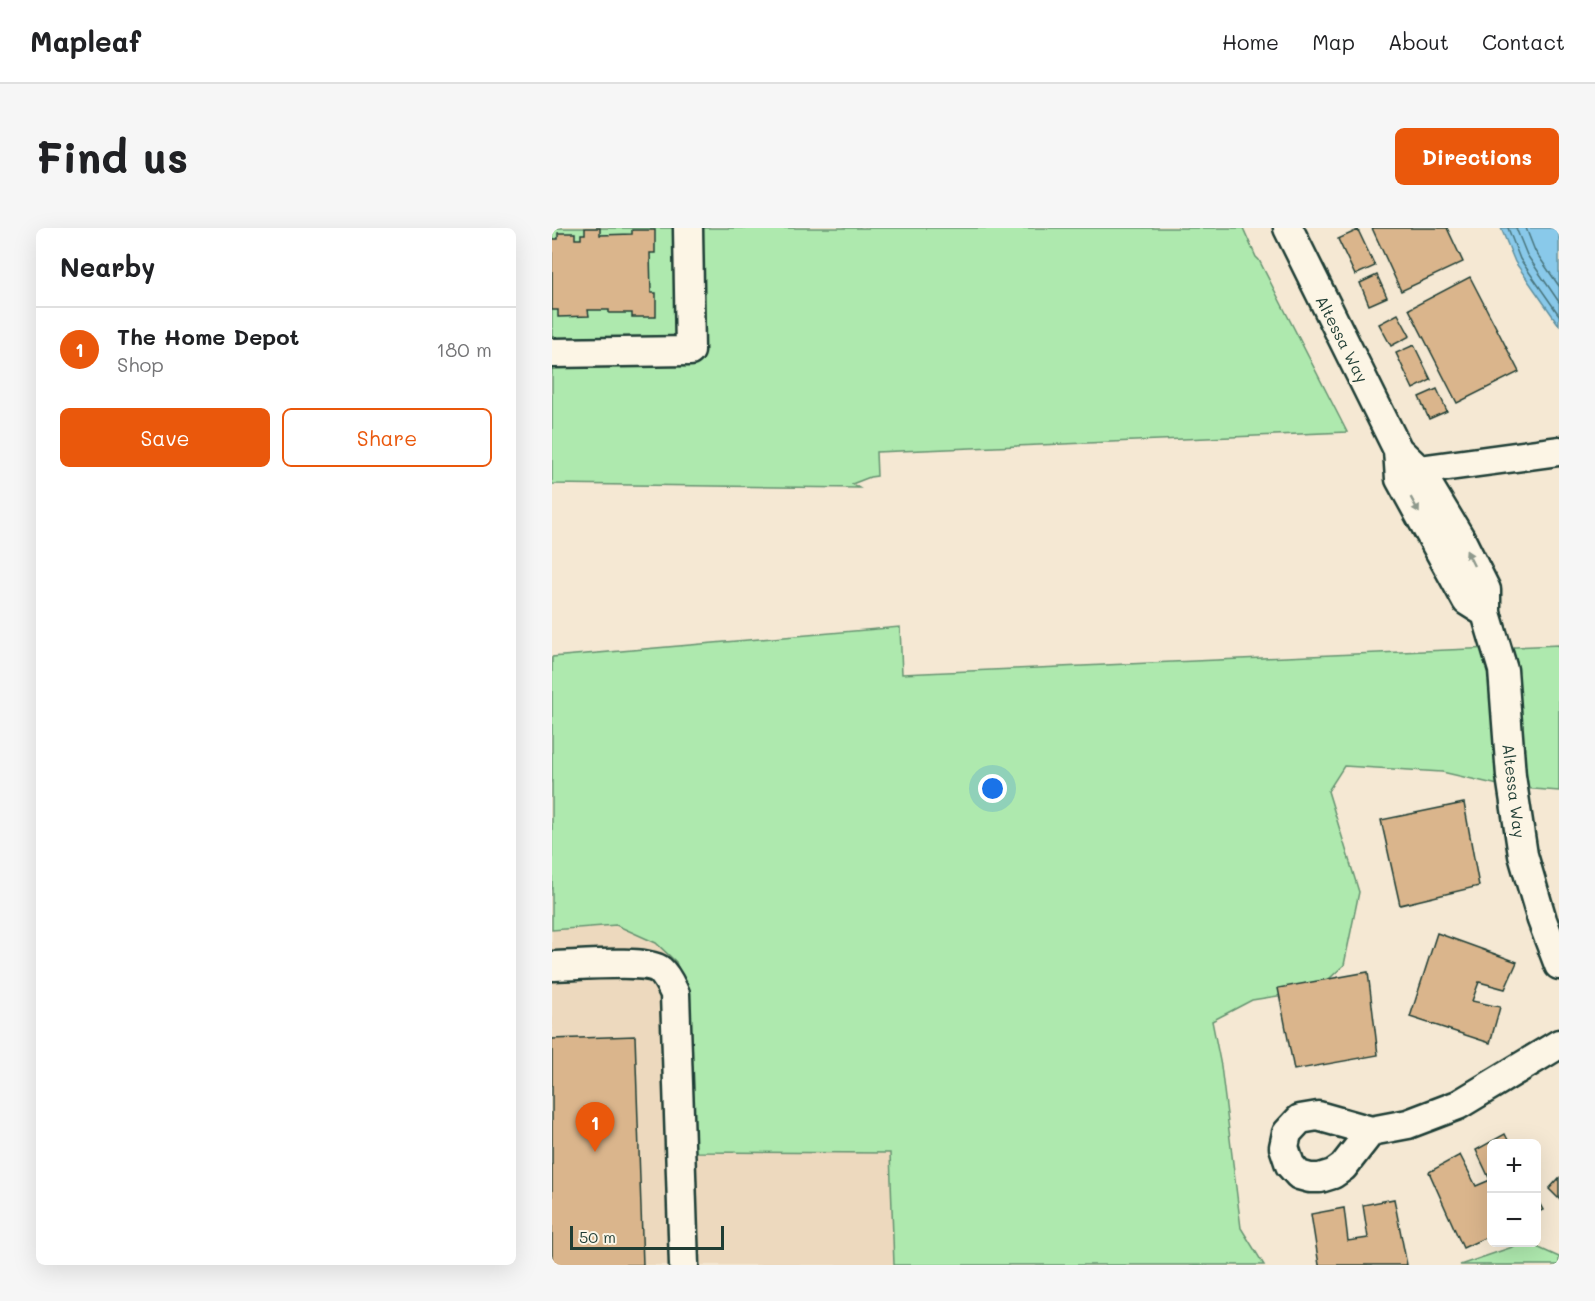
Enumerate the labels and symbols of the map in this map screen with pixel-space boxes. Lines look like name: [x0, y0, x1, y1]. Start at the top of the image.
street label: Altessa Way: [1312, 292, 1373, 386]
one-way arrow: [1409, 497, 1420, 513]
one-way arrow: [1466, 550, 1475, 567]
street label: Altessa Way: [1498, 742, 1531, 839]
your location: [978, 774, 1007, 803]
pin: 1: [576, 1102, 615, 1152]
scale bar: [570, 1223, 724, 1250]

